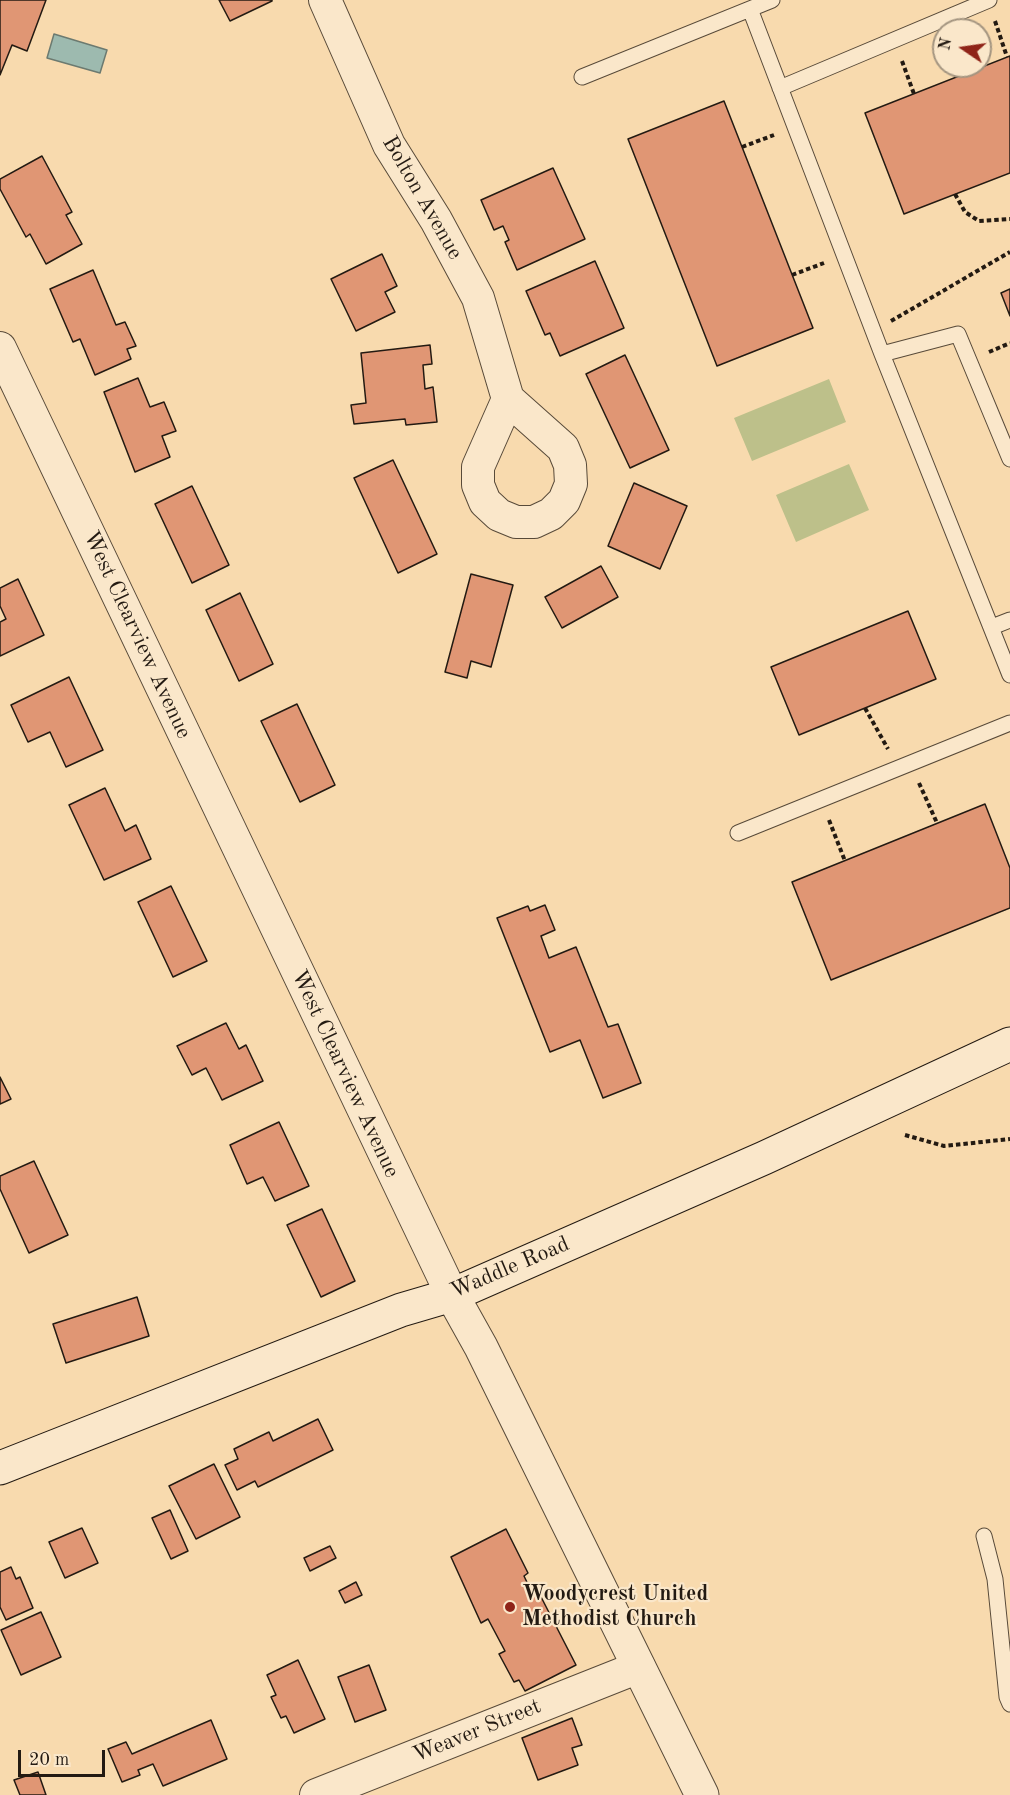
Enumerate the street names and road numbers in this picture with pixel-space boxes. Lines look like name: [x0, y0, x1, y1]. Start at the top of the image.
street label: Bolton Avenue: [376, 131, 468, 265]
street label: West Clearview Avenue: [77, 527, 197, 743]
street label: West Clearview Avenue: [285, 966, 405, 1182]
street label: Waddle Road: [446, 1231, 574, 1305]
street label: Weaver Street: [409, 1693, 545, 1769]

